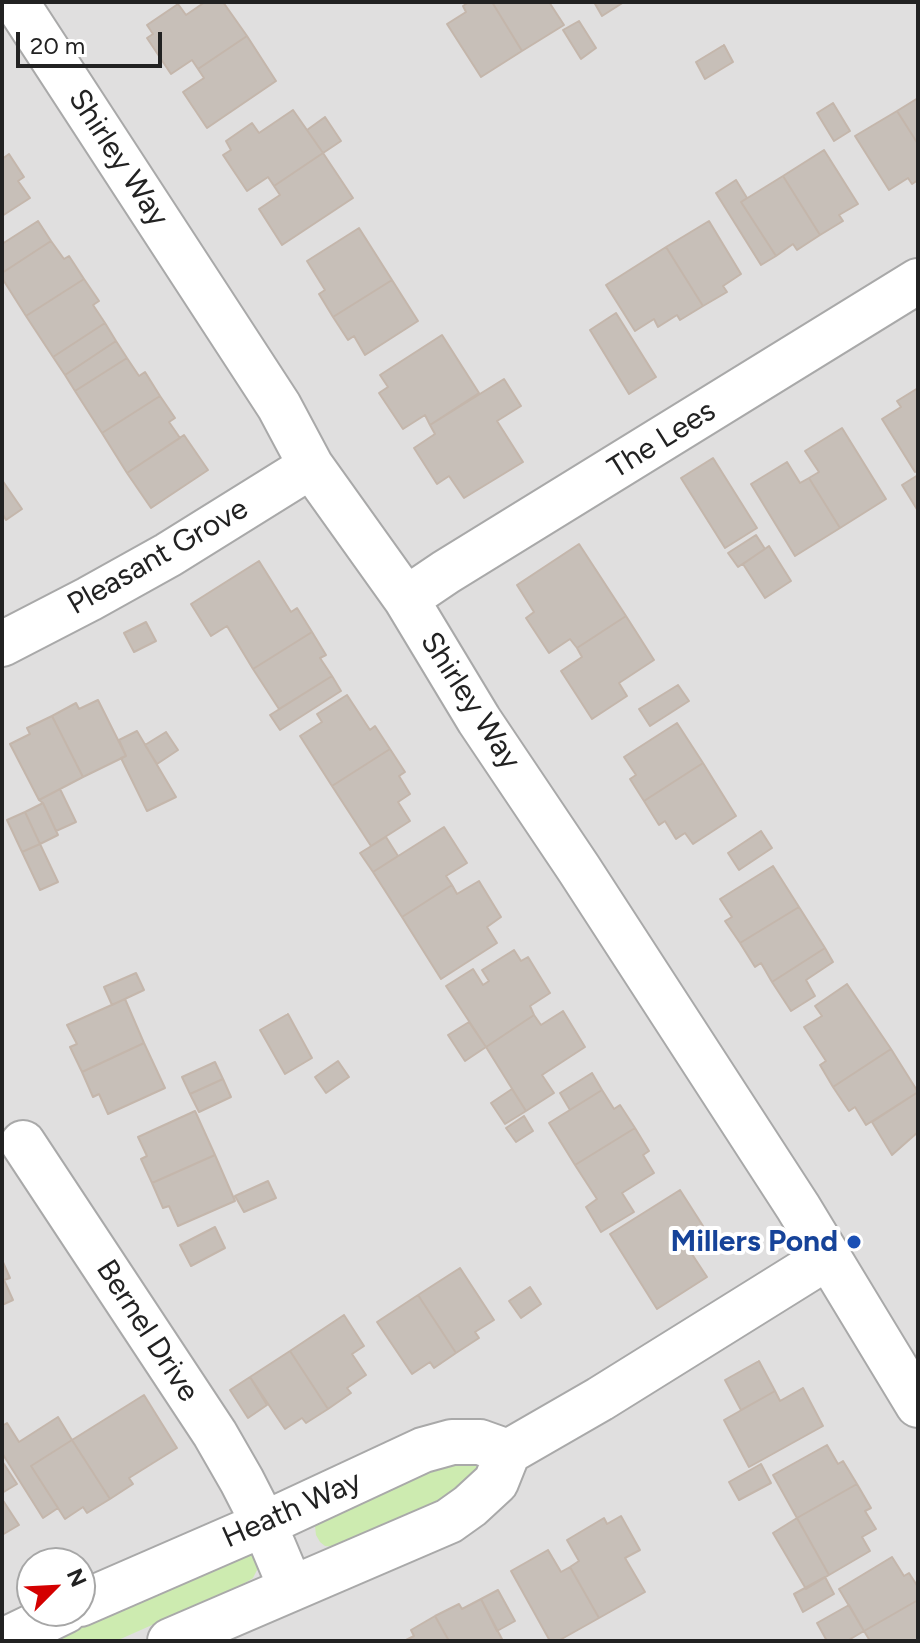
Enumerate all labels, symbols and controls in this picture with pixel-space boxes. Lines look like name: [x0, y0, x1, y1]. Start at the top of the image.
scale bar: [20, 16, 166, 66]
text: 20 m: [30, 31, 85, 60]
street label: Shirley Way: [60, 83, 176, 233]
street label: The Lees: [602, 393, 722, 487]
street label: Pleasant Grove: [62, 491, 254, 623]
street label: Shirley Way: [412, 626, 528, 776]
place label: Millers Pond: [670, 1224, 838, 1260]
marker: Millers Pond: [845, 1233, 863, 1251]
street label: Bernel Drive: [88, 1254, 206, 1408]
street label: Heath Way: [217, 1463, 367, 1557]
north arrow: [16, 1547, 96, 1627]
text: N: [61, 1565, 92, 1591]

